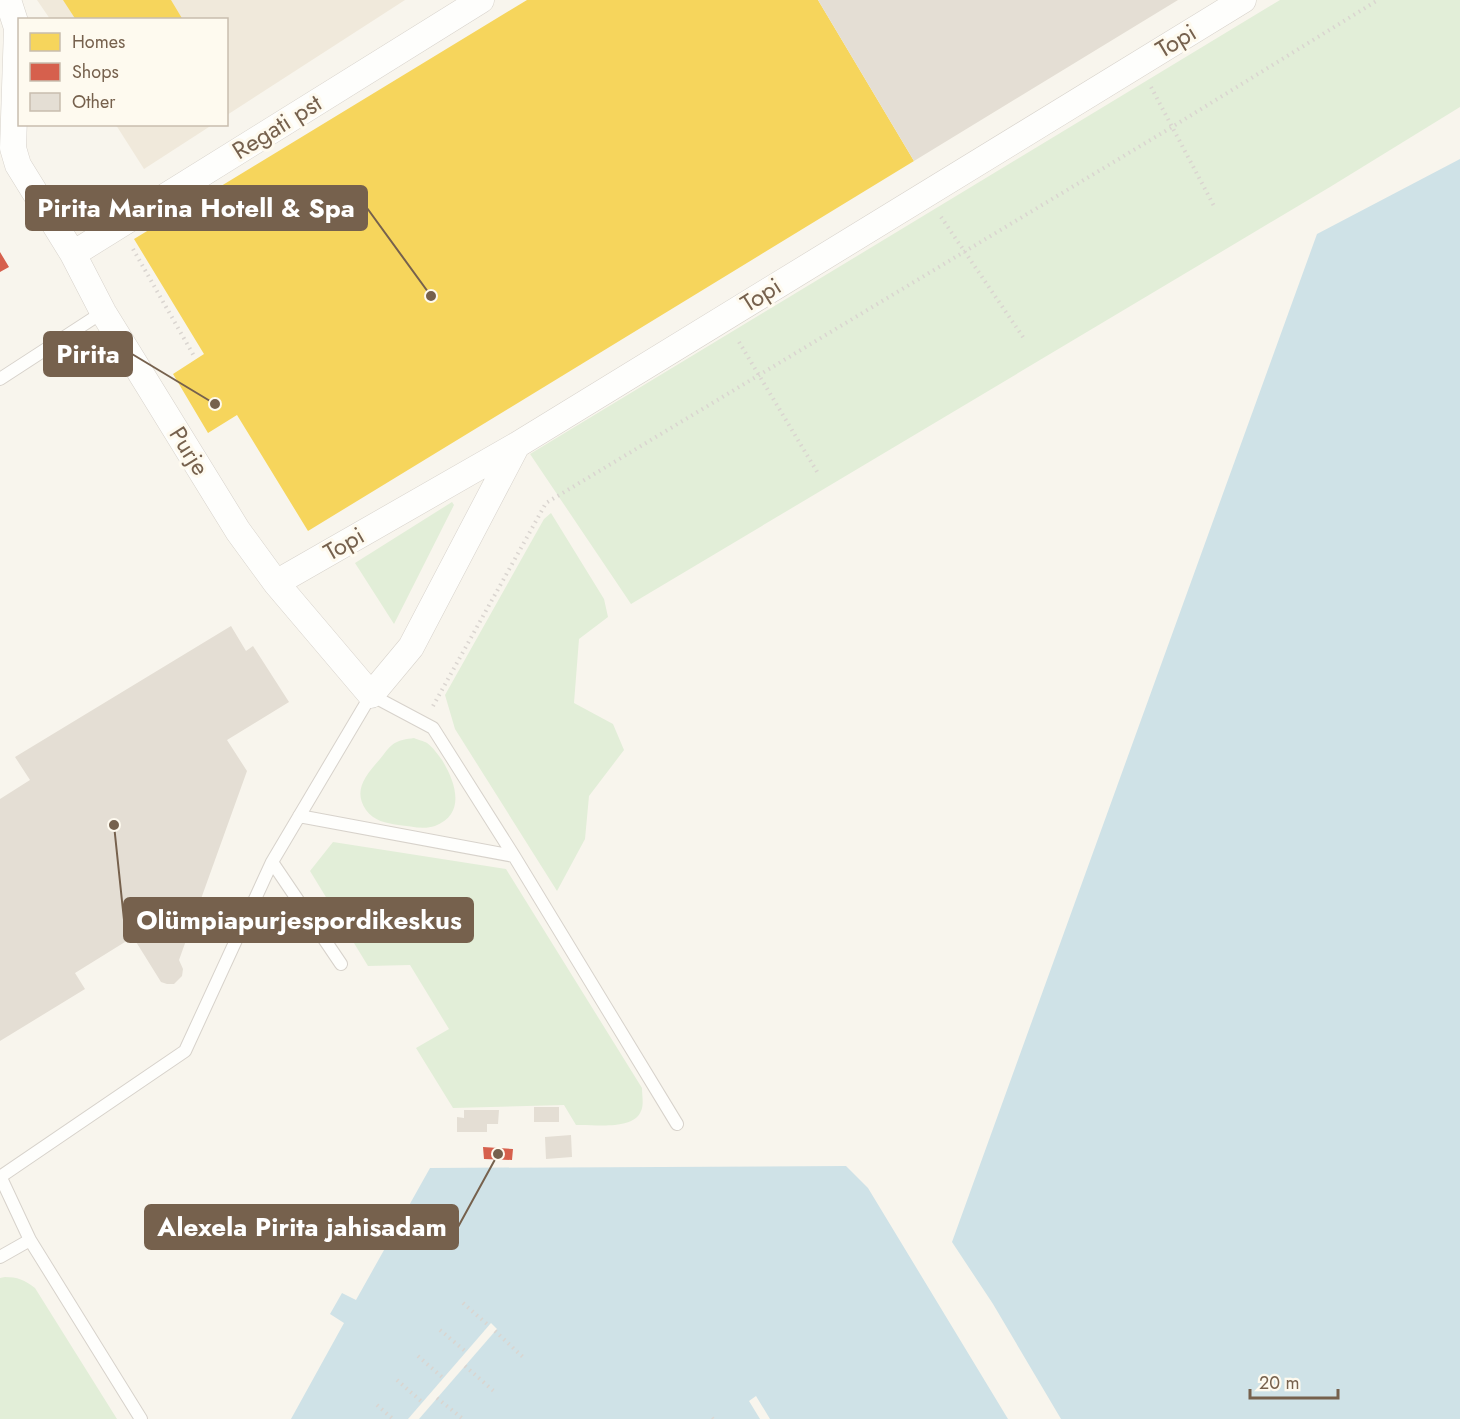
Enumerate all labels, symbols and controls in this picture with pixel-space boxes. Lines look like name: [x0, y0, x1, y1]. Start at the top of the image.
street label: Topi: [1149, 15, 1203, 66]
legend: [18, 18, 228, 126]
text: Homes: [72, 29, 125, 55]
text: Shops: [72, 59, 119, 85]
street label: Regati pst: [225, 85, 328, 168]
text: Other: [72, 89, 116, 115]
callout: Pirita Marina Hotell & Spa: [26, 186, 367, 230]
text: Pirita Marina Hotell & Spa: [37, 189, 355, 227]
street label: Topi: [734, 269, 788, 320]
callout: Pirita: [44, 332, 132, 376]
text: Pirita: [56, 335, 120, 373]
street label: Purje: [161, 419, 218, 482]
street label: Topi: [317, 518, 371, 569]
callout: Olümpiapurjespordikeskus: [124, 898, 473, 942]
text: Olümpiapurjespordikeskus: [136, 901, 462, 939]
callout: Alexela Pirita jahisadam: [145, 1205, 458, 1249]
text: Alexela Pirita jahisadam: [156, 1208, 447, 1246]
scale bar: [1250, 1362, 1338, 1400]
text: 20 m: [1259, 1370, 1299, 1396]

